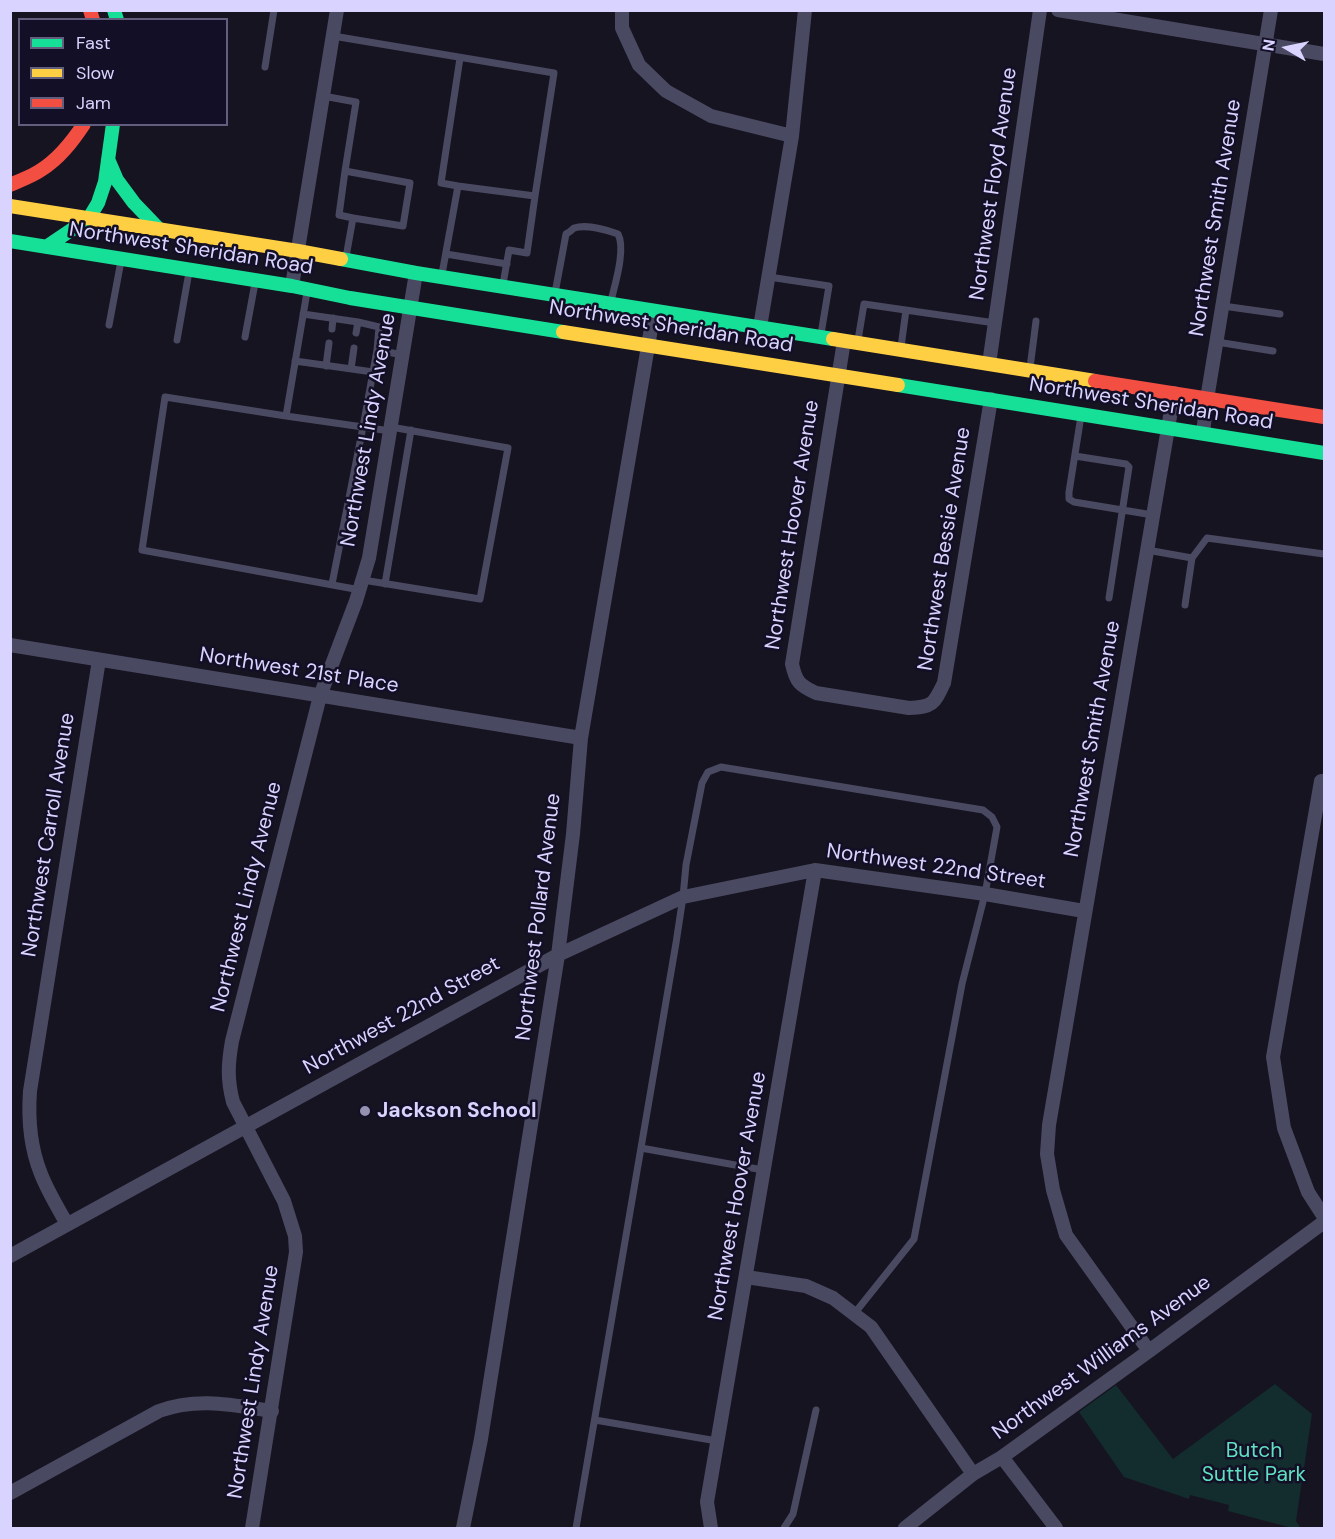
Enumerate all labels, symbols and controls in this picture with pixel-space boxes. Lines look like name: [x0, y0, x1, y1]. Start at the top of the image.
legend: [18, 18, 228, 126]
north arrow: [1257, 18, 1317, 78]
text: Fast: [76, 31, 111, 55]
text: N: [1257, 38, 1280, 53]
text: Slow: [76, 61, 115, 85]
street label: Northwest Floyd Avenue: [965, 66, 1023, 302]
text: Jam: [76, 91, 111, 115]
street label: Northwest Smith Avenue: [1185, 98, 1247, 338]
street label: Northwest Sheridan Road: [67, 217, 315, 281]
street label: Northwest Sheridan Road: [547, 295, 795, 359]
street label: Northwest Lindy Avenue: [336, 311, 402, 549]
street label: Northwest Sheridan Road: [1027, 372, 1275, 436]
street label: Northwest Hoover Avenue: [761, 398, 825, 652]
street label: Northwest Bessie Avenue: [913, 426, 977, 672]
street label: Northwest Smith Avenue: [1060, 619, 1126, 859]
street label: Northwest 21st Place: [198, 643, 400, 699]
street label: Northwest Carroll Avenue: [17, 711, 81, 959]
street label: Northwest Lindy Avenue: [206, 779, 288, 1015]
street label: Northwest Pollard Avenue: [511, 792, 567, 1042]
street label: Northwest 22nd Street: [825, 839, 1047, 895]
street label: Northwest 22nd Street: [299, 951, 505, 1081]
street label: Northwest Hoover Avenue: [704, 1070, 772, 1322]
place label: Jackson School: [377, 1098, 537, 1124]
marker: Jackson School: [358, 1104, 372, 1118]
street label: Northwest Lindy Avenue: [223, 1263, 285, 1501]
street label: Northwest Williams Avenue: [988, 1270, 1216, 1446]
park label: Butch Suttle Park: [1202, 1438, 1306, 1488]

